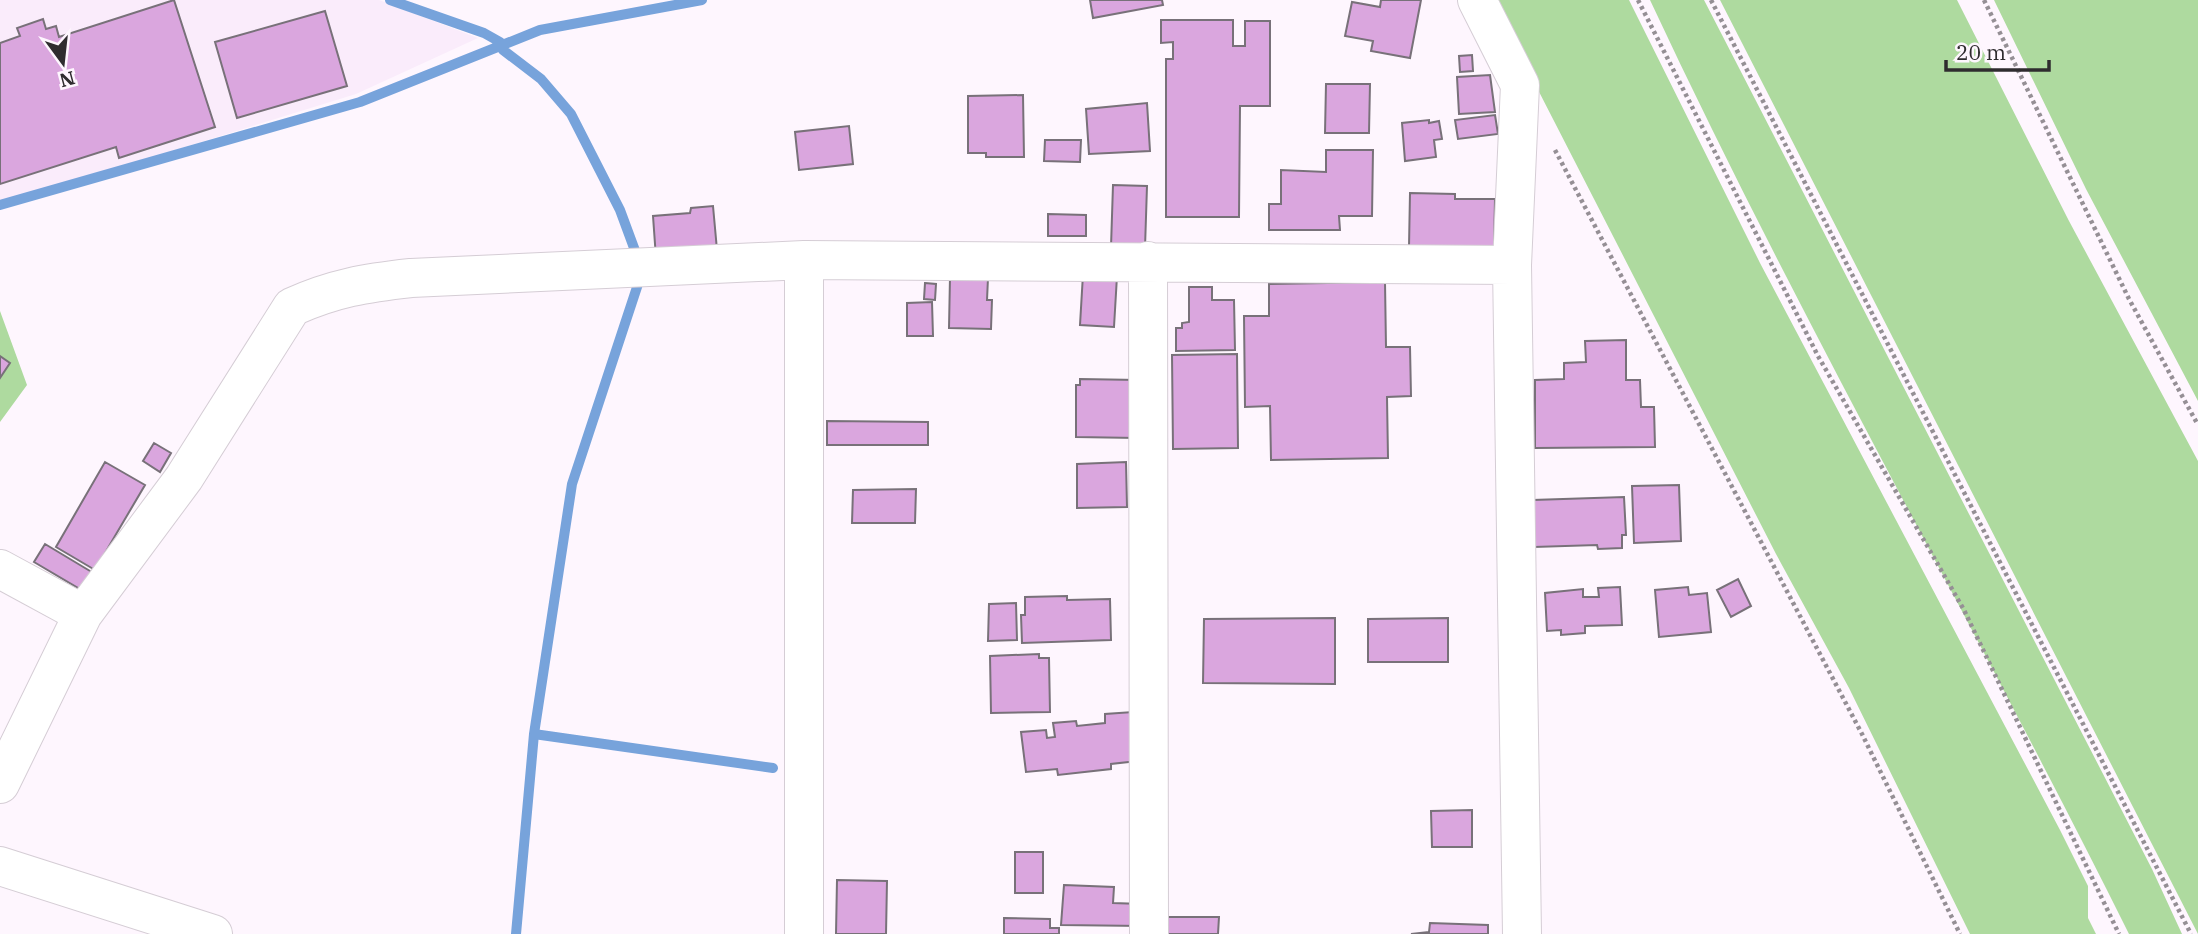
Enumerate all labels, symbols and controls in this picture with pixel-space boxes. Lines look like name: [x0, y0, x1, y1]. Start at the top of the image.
north arrow: [28, 28, 98, 98]
scale bar: [1946, 28, 2049, 72]
text: 20 m: [1956, 38, 2006, 66]
text: N: [57, 66, 78, 93]

